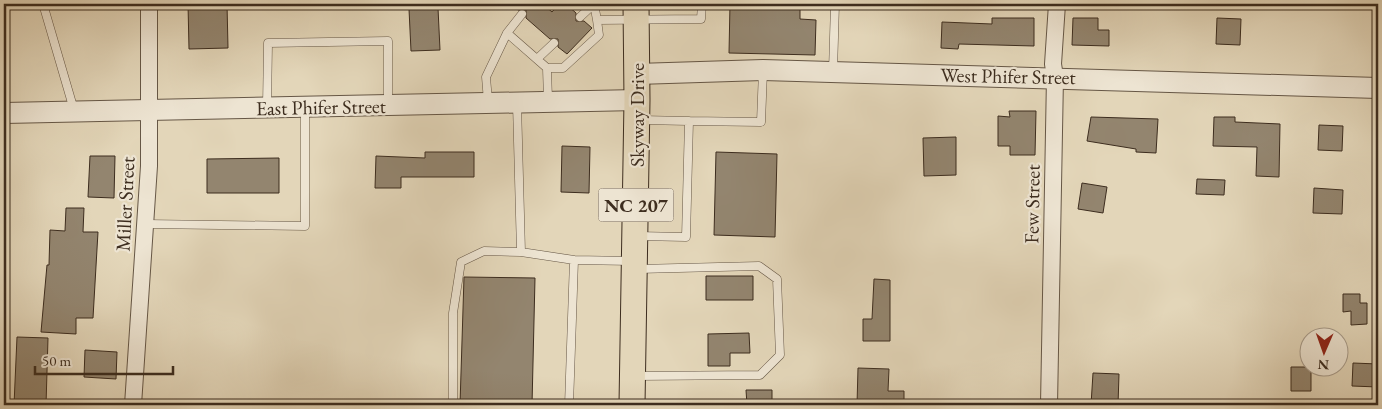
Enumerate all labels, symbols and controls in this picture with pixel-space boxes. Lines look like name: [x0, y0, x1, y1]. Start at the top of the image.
street label: West Phifer Street: [940, 62, 1077, 90]
street label: Skyway Drive: [624, 63, 650, 167]
street label: East Phifer Street: [256, 93, 387, 121]
street label: Miller Street: [110, 155, 141, 252]
street label: Few Street: [1018, 164, 1046, 244]
road number: NC 207: [598, 188, 674, 222]
north arrow: [1300, 326, 1350, 376]
scale bar: [35, 344, 172, 376]
text: 50 m: [42, 351, 71, 370]
text: N: [1317, 356, 1330, 374]

